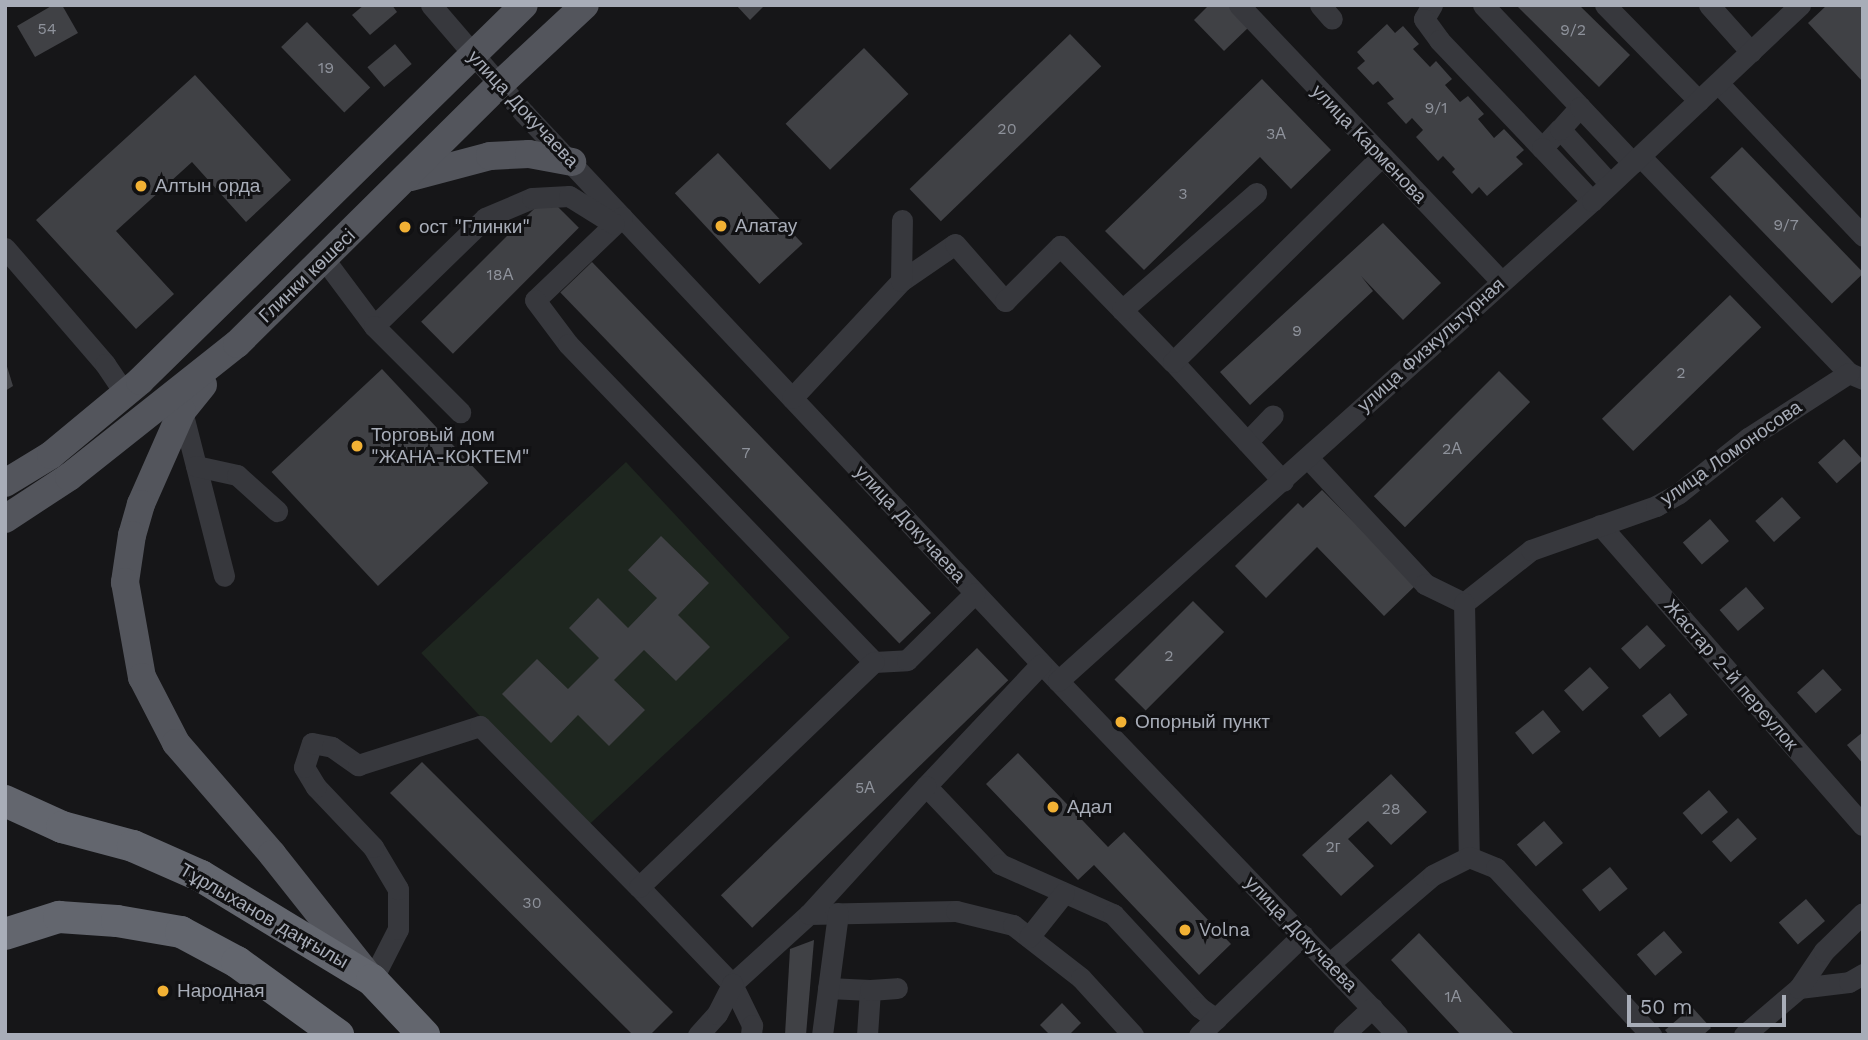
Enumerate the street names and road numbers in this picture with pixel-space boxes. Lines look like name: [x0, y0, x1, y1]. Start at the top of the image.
street label: улица Докучаева: [463, 46, 583, 172]
street label: улица Карменова: [1307, 80, 1431, 208]
street label: Глинки көшесі: [254, 224, 360, 328]
street label: улица Физкультурная: [1353, 273, 1509, 417]
street label: улица Ломоносова: [1656, 396, 1806, 510]
street label: улица Докучаева: [850, 461, 970, 587]
street label: Жастар 2-й переулок: [1659, 595, 1803, 755]
street label: Тұрлыханов даңғылы: [176, 858, 352, 974]
street label: улица Докучаева: [1240, 871, 1362, 997]

